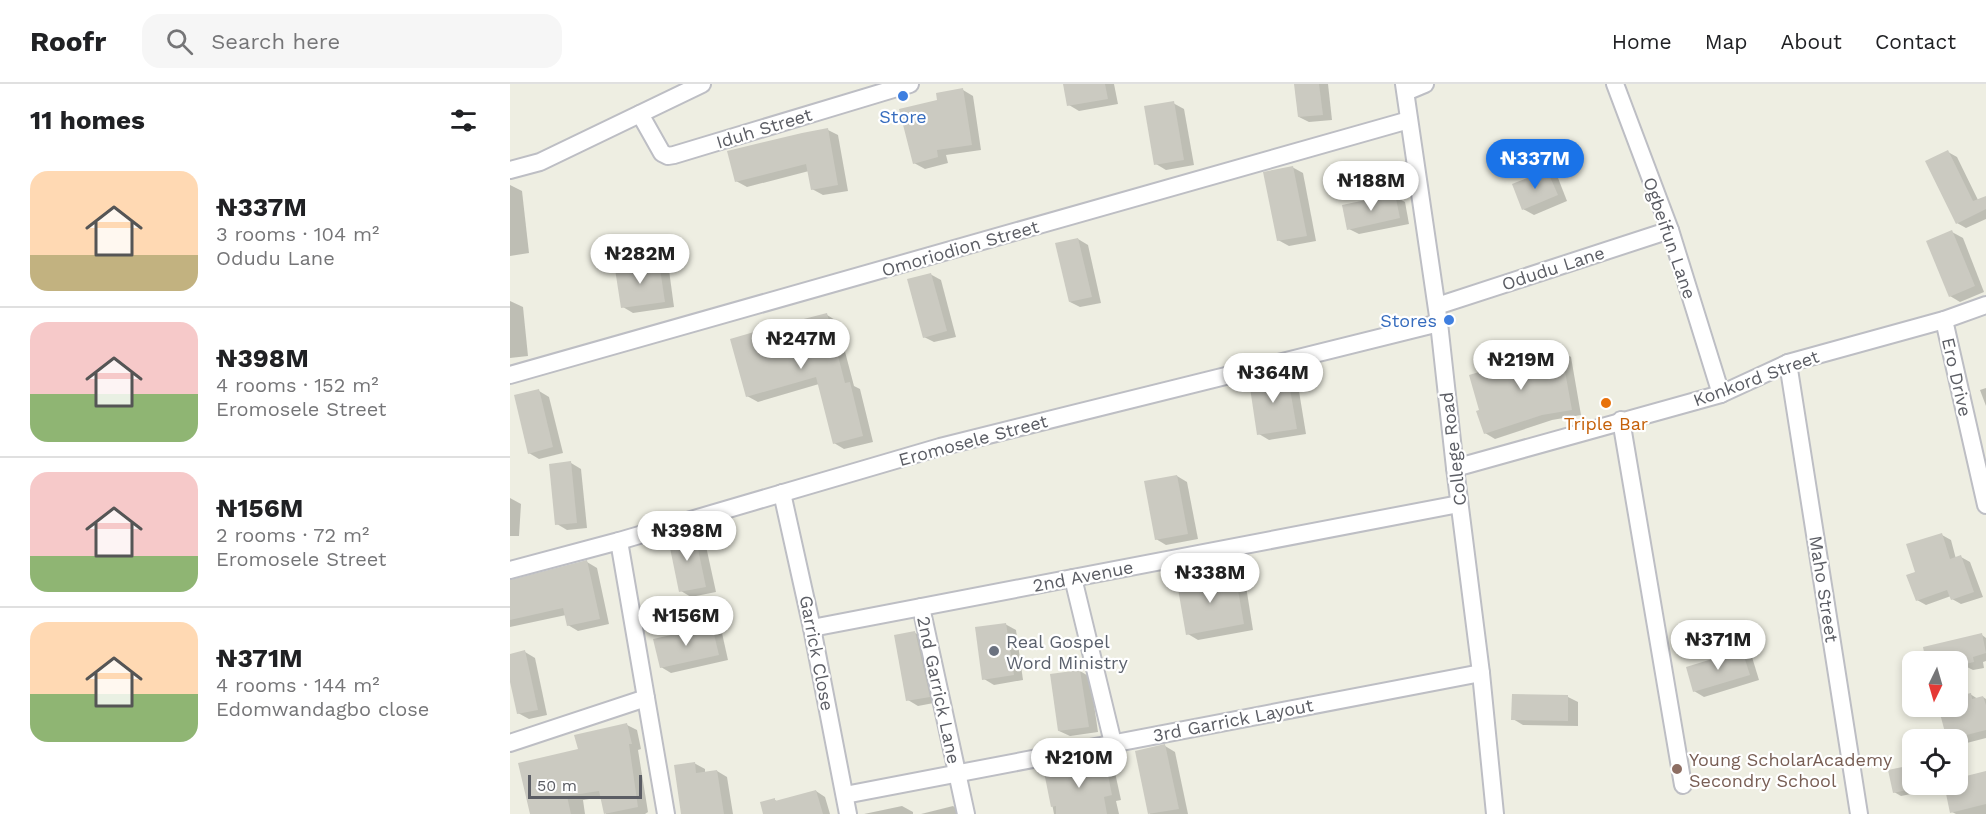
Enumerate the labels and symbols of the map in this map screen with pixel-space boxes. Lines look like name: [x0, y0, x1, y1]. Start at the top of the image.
marker: Store: [896, 89, 910, 103]
street label: Iduh Street: [714, 103, 815, 153]
place label: Store: [879, 106, 927, 127]
pin: ₦337M: [1493, 139, 1577, 190]
pin: ₦188M: [1329, 161, 1413, 212]
street label: Ogbeifun Lane: [1639, 174, 1701, 302]
street label: Omoriodion Street: [879, 215, 1041, 281]
pin: ₦282M: [598, 234, 682, 285]
street label: Odudu Lane: [1499, 242, 1607, 294]
place label: Stores: [1380, 310, 1437, 331]
marker: Stores: [1442, 313, 1456, 327]
pin: ₦247M: [759, 319, 843, 370]
street label: Ero Drive: [1938, 336, 1976, 418]
pin: ₦219M: [1479, 340, 1563, 391]
street label: Konkord Street: [1690, 345, 1822, 410]
pin: ₦364M: [1231, 353, 1315, 404]
street label: College Road: [1436, 391, 1470, 507]
marker: Triple Bar: [1599, 396, 1613, 410]
street label: Eromosele Street: [896, 410, 1050, 470]
place label: Triple Bar: [1564, 413, 1648, 434]
pin: ₦398M: [645, 511, 729, 562]
street label: Maho Street: [1805, 534, 1843, 644]
pin: ₦338M: [1168, 553, 1252, 604]
street label: 2nd Avenue: [1031, 556, 1135, 596]
street label: Garrick Close: [796, 593, 838, 713]
pin: ₦156M: [644, 596, 728, 647]
street label: 2nd Garrick Lane: [913, 614, 965, 766]
pin: ₦371M: [1676, 620, 1760, 671]
place label: Real Gospel Word Ministry: [1006, 631, 1128, 673]
marker: Real Gospel Word Ministry: [987, 644, 1001, 658]
north arrow: [1902, 651, 1968, 717]
street label: 3rd Garrick Layout: [1151, 694, 1315, 746]
pin: ₦210M: [1037, 738, 1121, 789]
place label: Young ScholarAcademy Secondry School: [1689, 749, 1893, 791]
marker: Young ScholarAcademy Secondry School: [1670, 762, 1684, 776]
scale bar: [528, 772, 642, 800]

